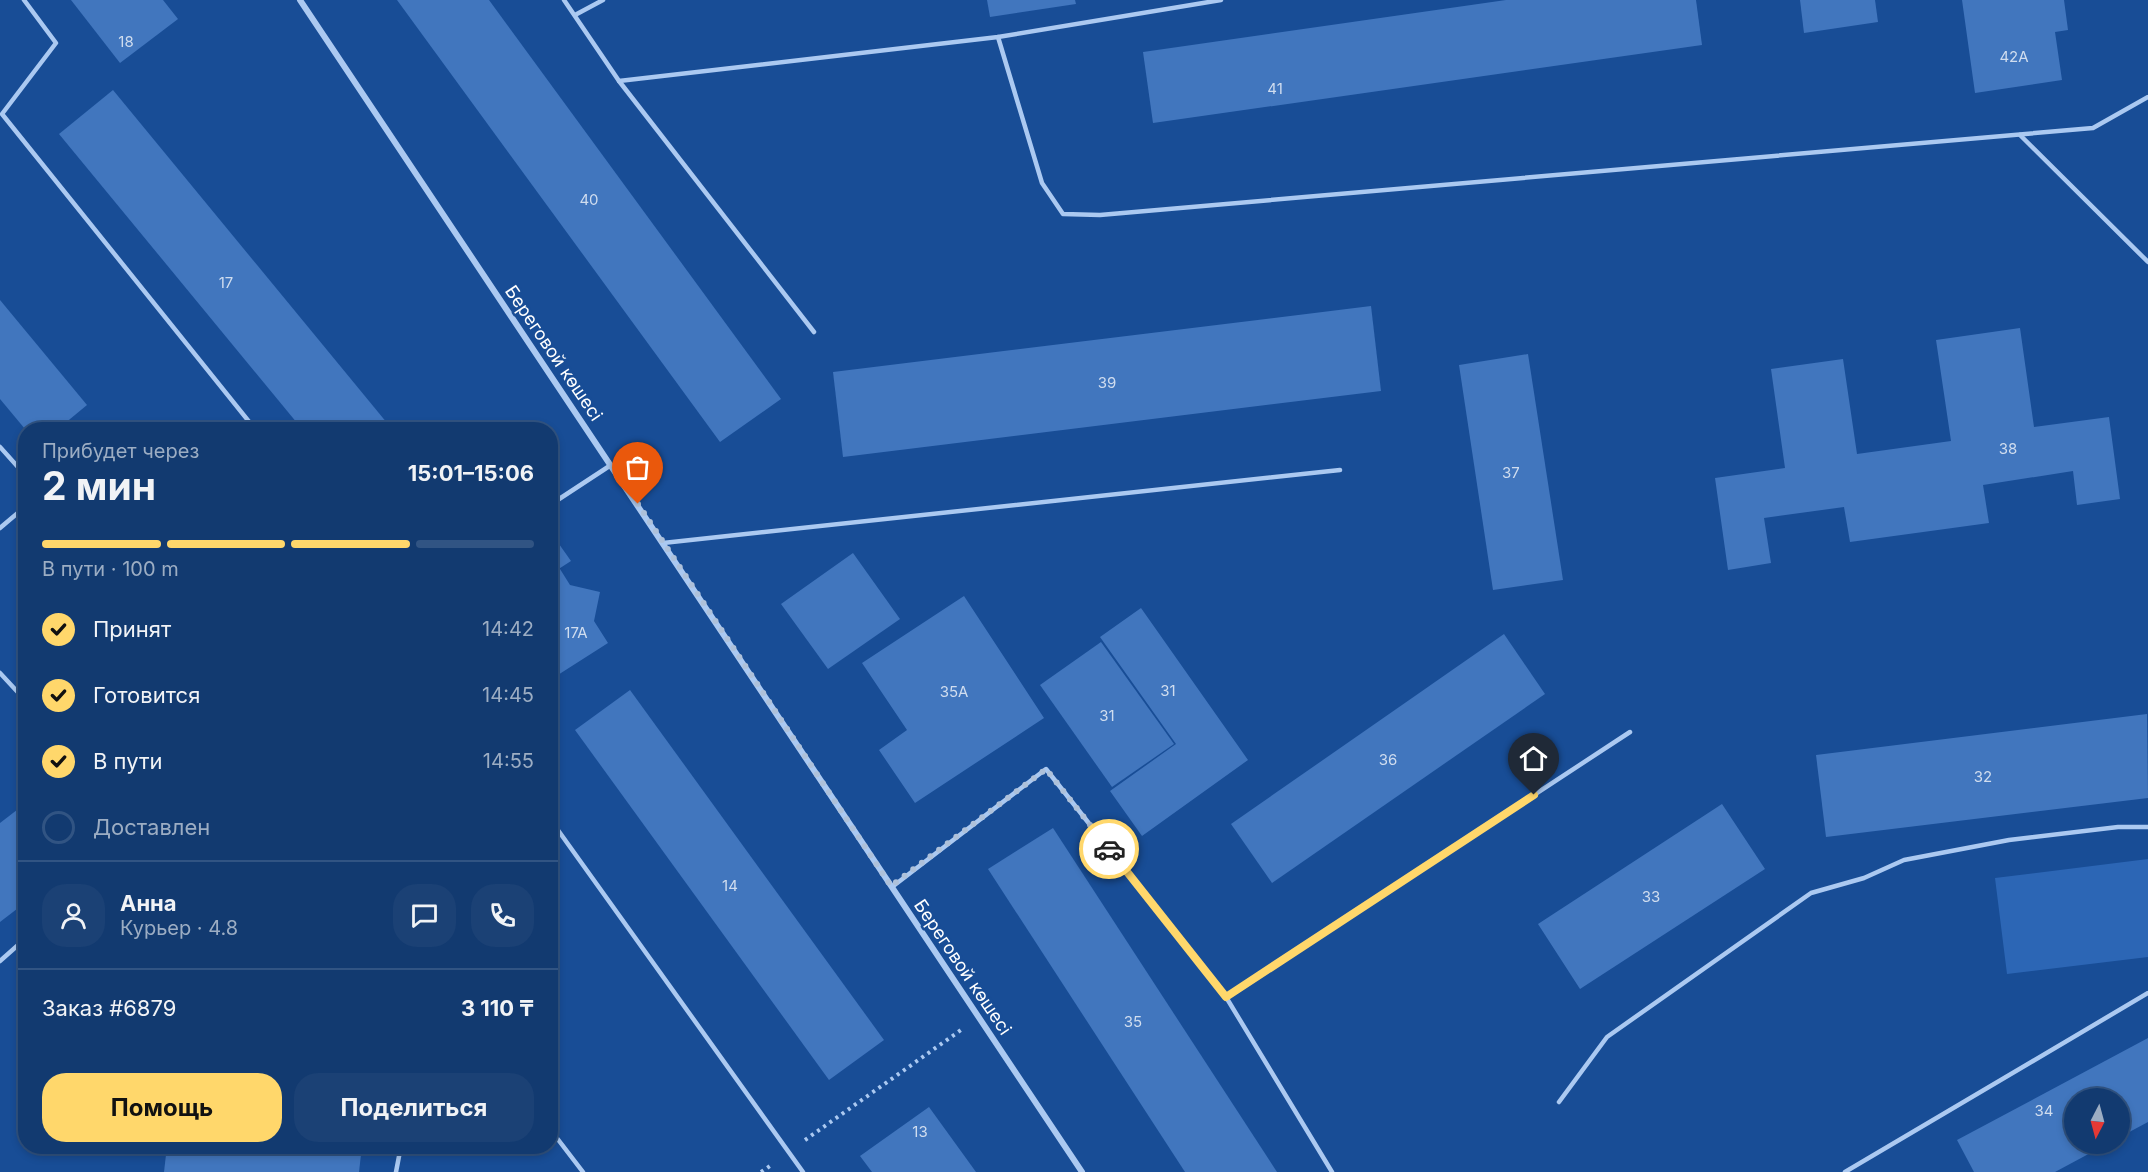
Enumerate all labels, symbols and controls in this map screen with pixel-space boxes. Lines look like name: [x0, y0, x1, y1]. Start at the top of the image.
house number: 18: [118, 32, 134, 51]
house number: 42А: [1999, 47, 2029, 66]
house number: 41: [1267, 79, 1283, 98]
house number: 40: [579, 190, 599, 209]
house number: 17: [219, 273, 233, 292]
street label: Береговой көшесі: [501, 281, 607, 425]
house number: 39: [1098, 373, 1116, 392]
text: Прибудет через: [42, 439, 199, 463]
house number: 38: [1999, 439, 2017, 458]
pin: [612, 442, 663, 504]
icon: bag: [621, 451, 654, 484]
text: 15:01–15:06: [408, 460, 534, 486]
text: 2 мин: [42, 462, 156, 509]
house number: 37: [1502, 463, 1520, 482]
text: В пути · 100 m: [42, 557, 179, 581]
icon: check: [42, 613, 75, 646]
text: Принят: [93, 616, 171, 642]
text: 14:42: [482, 617, 534, 641]
house number: 17А: [564, 623, 588, 642]
icon: check: [42, 679, 75, 712]
house number: 31: [1160, 681, 1176, 700]
text: Готовится: [93, 682, 200, 708]
house number: 35А: [940, 682, 968, 701]
text: 14:45: [482, 683, 534, 707]
house number: 31: [1099, 706, 1115, 725]
pin: [1508, 733, 1559, 795]
icon: home: [1517, 742, 1550, 775]
icon: check: [42, 745, 75, 778]
text: В пути: [93, 748, 162, 774]
text: 14:55: [483, 749, 534, 773]
house number: 36: [1379, 750, 1397, 769]
house number: 32: [1974, 767, 1992, 786]
text: Доставлен: [93, 814, 210, 840]
courier: [1079, 819, 1139, 879]
icon: car: [1093, 833, 1126, 866]
house number: 14: [722, 876, 738, 895]
button: person: [42, 884, 105, 947]
button: chat: [393, 884, 456, 947]
button: phone: [471, 884, 534, 947]
house number: 33: [1642, 887, 1660, 906]
text: Анна: [120, 890, 177, 916]
street label: Береговой көшесі: [910, 895, 1016, 1039]
text: Курьер · 4.8: [120, 916, 238, 940]
text: Заказ #6879: [42, 995, 176, 1021]
text: 3 110 ₸: [461, 995, 534, 1021]
house number: 35: [1124, 1012, 1142, 1031]
button: Помощь: [42, 1073, 282, 1142]
button: Поделиться: [294, 1073, 534, 1142]
north arrow: [2064, 1088, 2130, 1154]
map controls: [2064, 1088, 2130, 1154]
house number: 34: [2035, 1101, 2053, 1120]
house number: 13: [912, 1122, 928, 1141]

